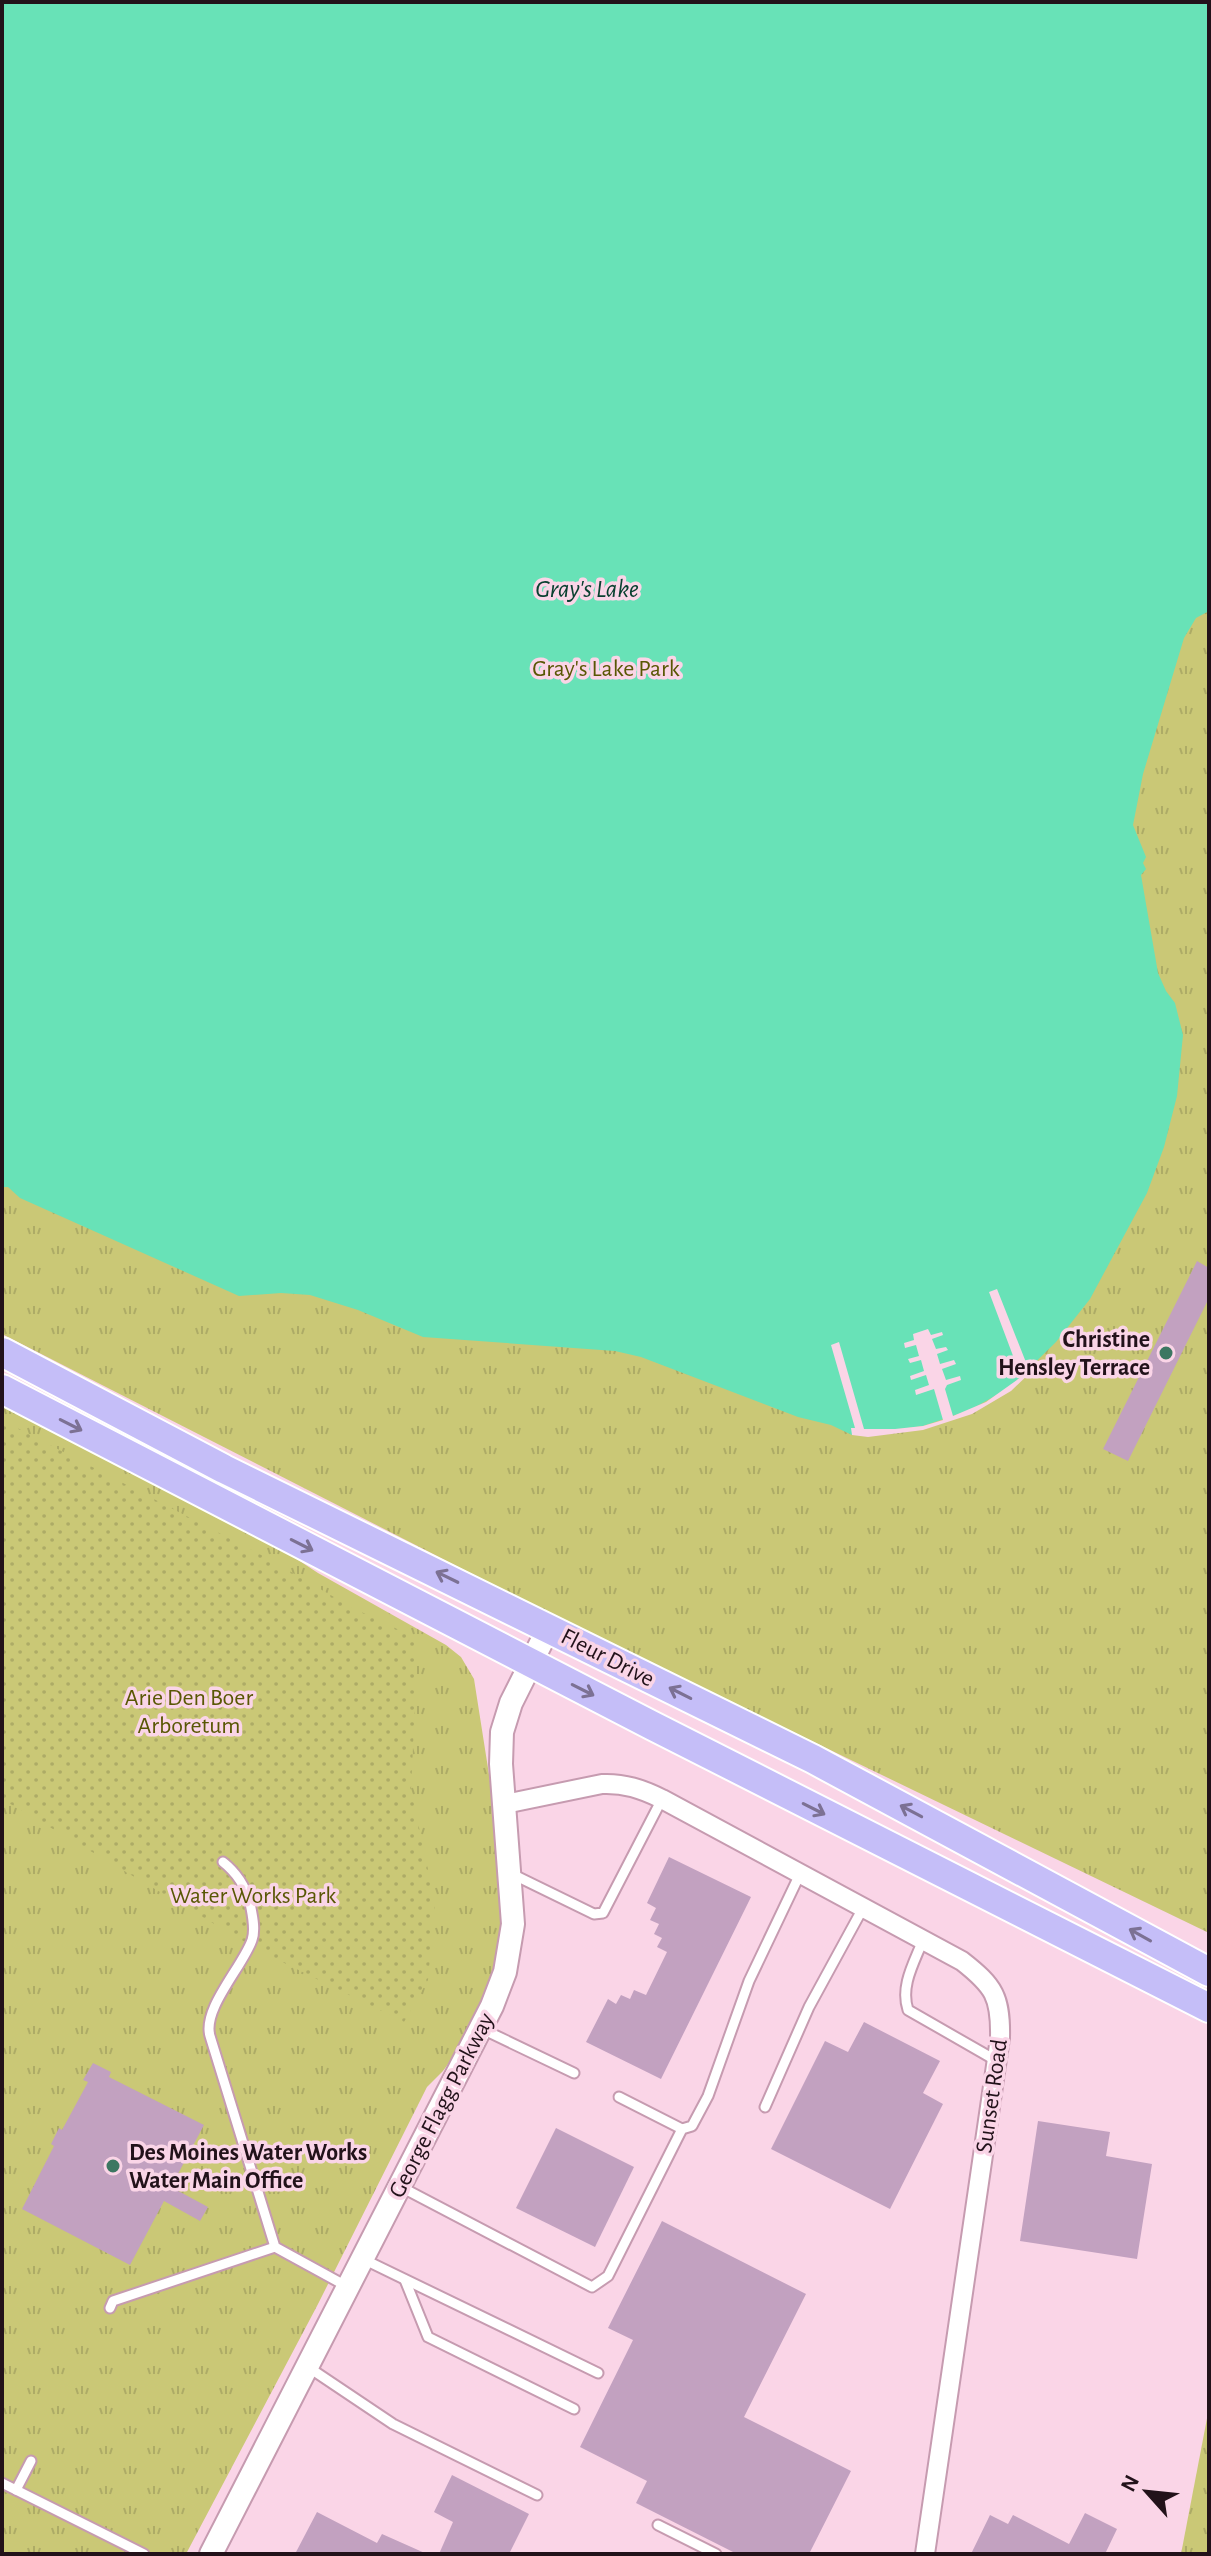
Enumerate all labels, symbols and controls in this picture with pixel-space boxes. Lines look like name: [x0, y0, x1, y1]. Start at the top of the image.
water label: Gray's Lake: [535, 576, 639, 602]
park label: Gray's Lake Park: [532, 657, 680, 681]
place label: Christine Hensley Terrace: [998, 1328, 1150, 1380]
marker: Christine Hensley Terrace: [1157, 1344, 1175, 1362]
one-way arrow: [59, 1418, 83, 1433]
one-way arrow: [290, 1537, 313, 1553]
one-way arrow: [436, 1569, 460, 1585]
street label: Fleur Drive: [557, 1624, 658, 1692]
one-way arrow: [570, 1682, 594, 1698]
one-way arrow: [669, 1684, 693, 1700]
park label: Arie Den Boer Arboretum: [125, 1686, 253, 1738]
one-way arrow: [802, 1801, 825, 1817]
one-way arrow: [900, 1803, 924, 1819]
park label: Water Works Park: [170, 1884, 336, 1908]
one-way arrow: [1129, 1926, 1153, 1942]
street label: George Flagg Parkway: [385, 2009, 499, 2202]
street label: Sunset Road: [972, 2038, 1012, 2155]
place label: Des Moines Water Works Water Main Office: [129, 2141, 367, 2193]
marker: Des Moines Water Works Water Main Office: [104, 2157, 122, 2175]
north arrow: [1107, 2452, 1187, 2532]
text: N: [1117, 2472, 1143, 2495]

